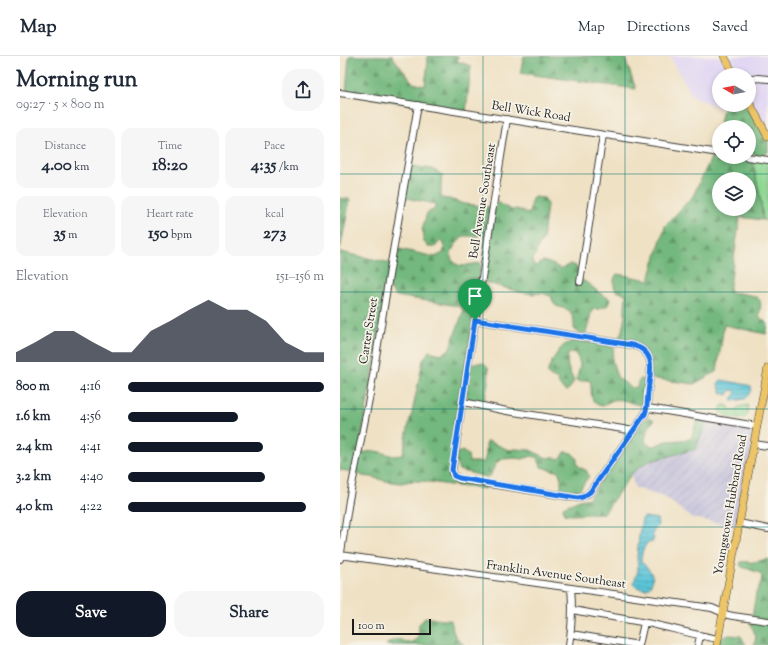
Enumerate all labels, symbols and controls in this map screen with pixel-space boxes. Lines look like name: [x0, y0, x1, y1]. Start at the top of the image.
text: Map: [20, 14, 57, 41]
text: Map: [578, 18, 605, 38]
text: Directions: [627, 18, 690, 38]
text: Saved: [712, 18, 748, 38]
text: Morning run: [16, 65, 138, 97]
north arrow: [712, 68, 756, 112]
map controls: [712, 68, 756, 216]
button: share: [282, 69, 324, 111]
text: 09:27 · 5 × 800 m: [16, 96, 105, 114]
street label: Bell Wick Road: [490, 97, 572, 127]
button: locate: [712, 120, 756, 164]
text: Distance: [45, 138, 86, 154]
text: Time: [158, 138, 182, 154]
text: Pace: [264, 138, 285, 154]
street label: Bell Avenue Southeast: [465, 142, 501, 260]
text: 4.00: [41, 154, 72, 178]
text: 18:20: [152, 154, 188, 178]
text: 4:35: [251, 154, 276, 178]
text: km: [72, 159, 89, 175]
text: /km: [276, 159, 299, 175]
button: layers: [712, 172, 756, 216]
text: Elevation: [43, 206, 88, 222]
text: Heart rate: [147, 206, 193, 222]
text: kcal: [265, 206, 284, 222]
text: 35: [53, 222, 66, 246]
text: 150: [148, 222, 169, 246]
text: 273: [263, 222, 286, 246]
text: m: [66, 227, 77, 243]
text: bpm: [169, 227, 192, 243]
text: Elevation: [16, 268, 69, 286]
text: 151–156 m: [276, 268, 324, 286]
pin: [458, 279, 492, 320]
icon: arrive: [464, 285, 486, 307]
street label: Carter Street: [355, 296, 383, 366]
text: 800 m: [16, 378, 50, 396]
text: 4:16: [80, 378, 101, 396]
text: 1.6 km: [16, 408, 51, 426]
text: 4:56: [80, 408, 101, 426]
street label: Youngstown Hubbard Road: [710, 433, 752, 577]
text: 2.4 km: [16, 438, 53, 456]
text: 4:41: [80, 438, 101, 456]
text: 3.2 km: [16, 468, 51, 486]
text: 4:40: [80, 468, 103, 486]
text: 4.0 km: [16, 498, 53, 516]
text: 4:22: [80, 498, 102, 516]
street label: Franklin Avenue Southeast: [485, 556, 627, 594]
button: Save: [16, 591, 166, 637]
button: Share: [174, 591, 324, 637]
scale bar: [352, 617, 431, 636]
text: 100 m: [358, 618, 385, 634]

